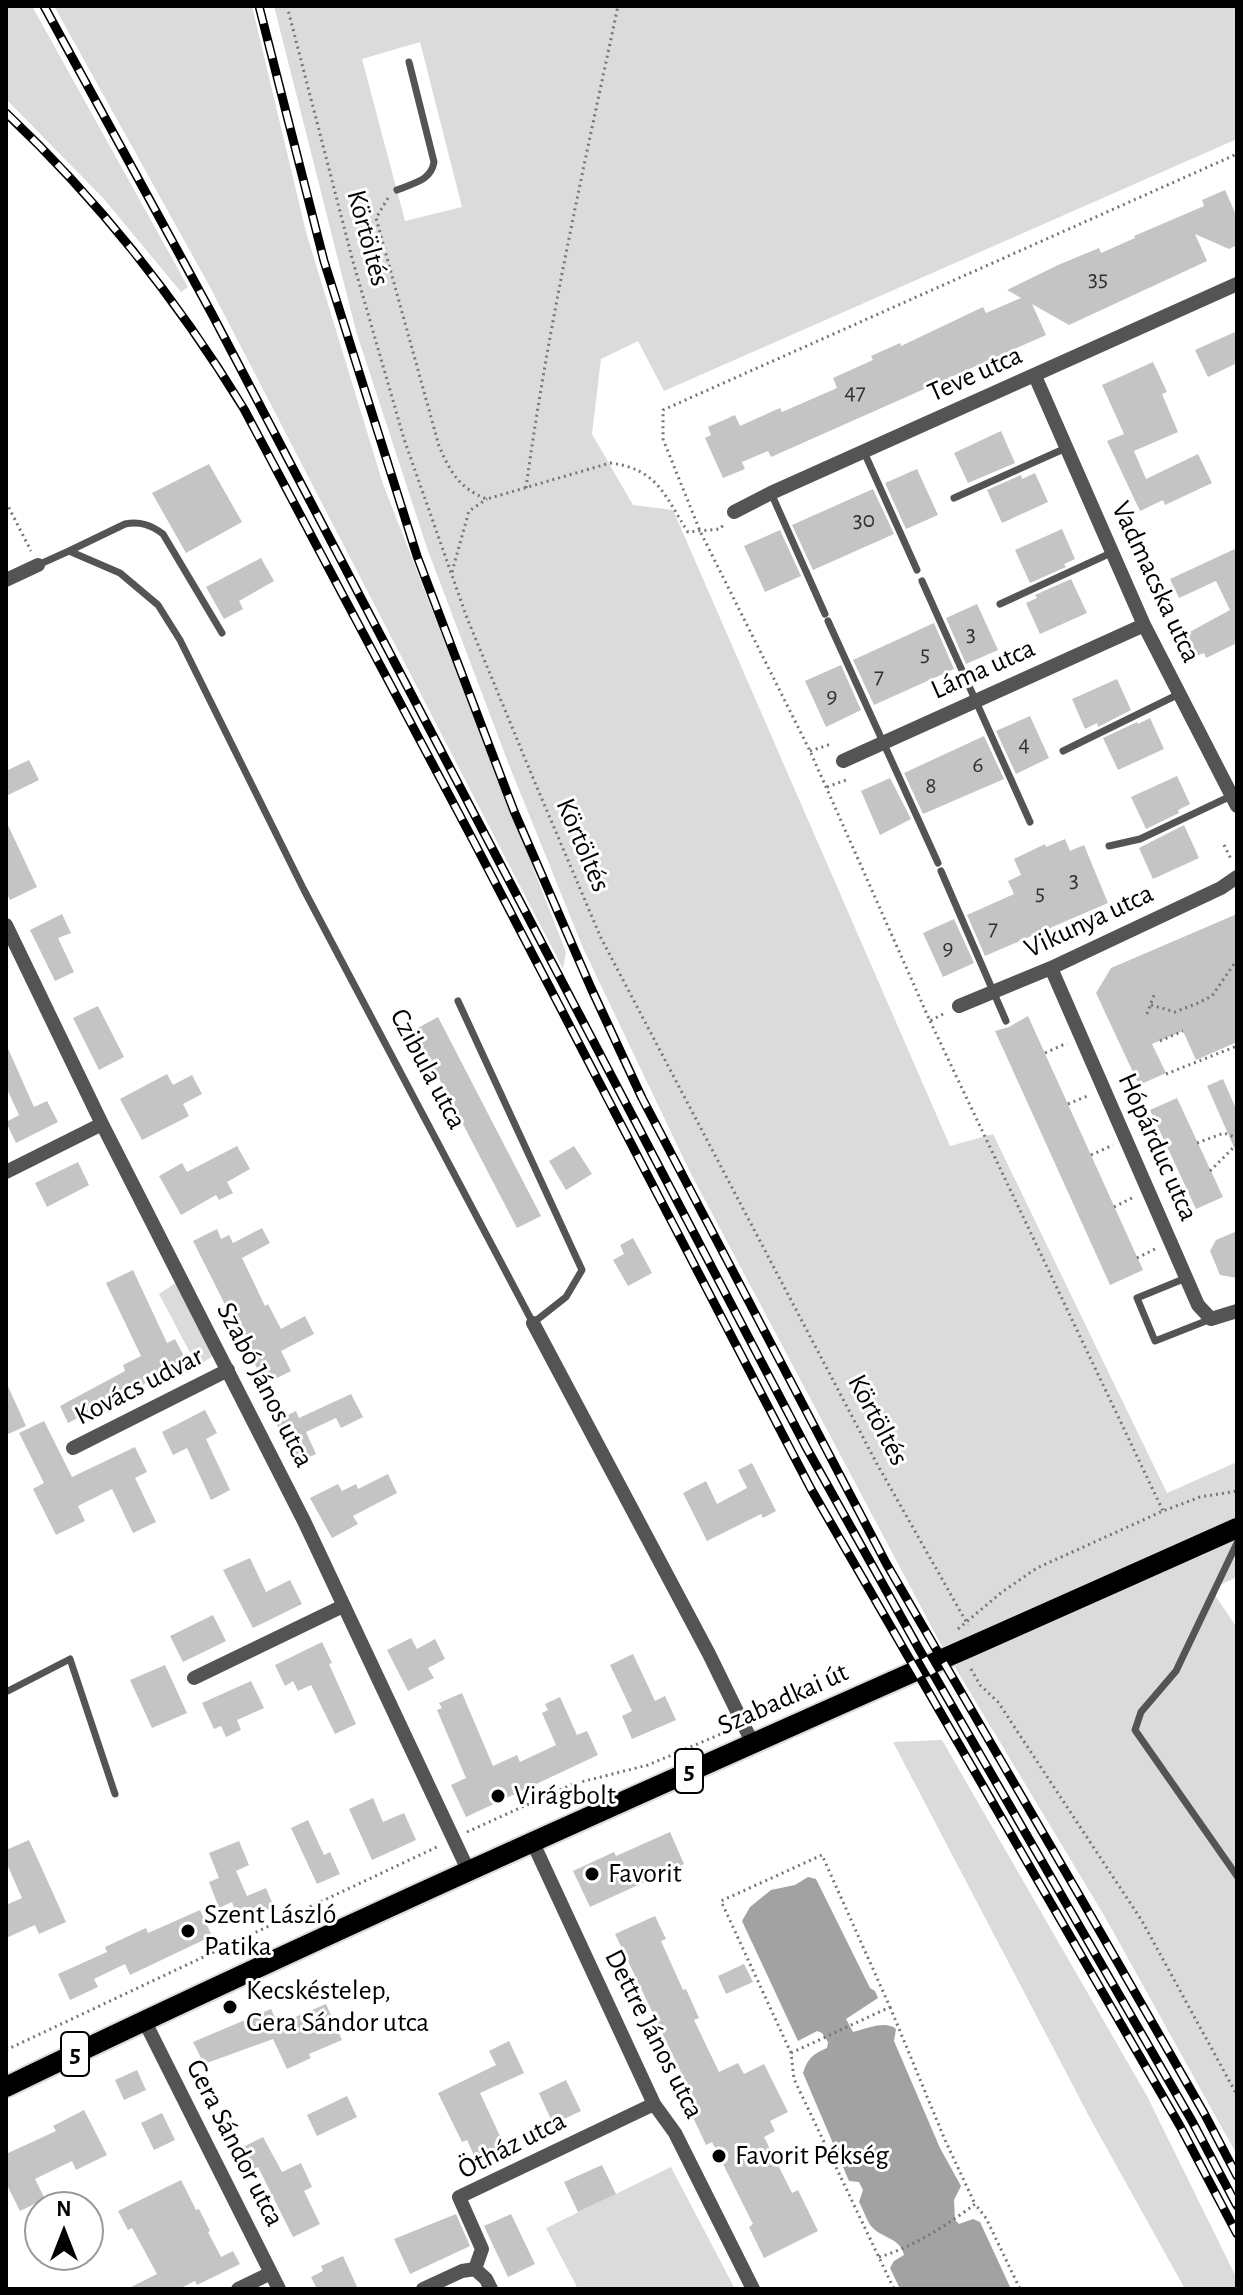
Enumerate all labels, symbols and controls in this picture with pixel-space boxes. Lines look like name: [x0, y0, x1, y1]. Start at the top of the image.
street label: Körtöltés: [339, 186, 397, 290]
house number: 35: [1088, 265, 1108, 293]
street label: Teve utca: [922, 338, 1028, 410]
house number: 47: [844, 378, 866, 406]
street label: Vadmacska utca: [1104, 496, 1208, 668]
house number: 30: [853, 506, 875, 534]
house number: 3: [966, 620, 976, 648]
street label: Láma utca: [926, 631, 1040, 707]
house number: 5: [920, 640, 930, 668]
house number: 7: [874, 662, 884, 690]
house number: 9: [826, 682, 838, 710]
house number: 4: [1018, 730, 1030, 758]
house number: 6: [972, 751, 984, 779]
house number: 8: [925, 772, 937, 800]
street label: Körtöltés: [548, 793, 618, 897]
house number: 3: [1069, 866, 1079, 894]
street label: Vikunya utca: [1019, 876, 1159, 966]
house number: 5: [1035, 879, 1045, 907]
house number: 7: [988, 914, 998, 942]
house number: 9: [942, 934, 954, 962]
street label: Czibula utca: [382, 1003, 474, 1135]
street label: Hópárduc utca: [1110, 1068, 1206, 1226]
street label: Szabó János utca: [209, 1297, 321, 1473]
street label: Kovács udvar: [69, 1339, 209, 1433]
street label: Körtöltés: [840, 1369, 916, 1471]
street label: Szabadkai út: [713, 1655, 853, 1743]
road number: 5: [675, 1749, 703, 1793]
place label: Virágbolt: [514, 1779, 616, 1813]
marker: Virágbolt: [489, 1787, 507, 1805]
place label: Favorit: [608, 1857, 682, 1891]
marker: Favorit: [583, 1865, 601, 1883]
place label: Szent László Patika: [204, 1898, 336, 1964]
marker: Szent László Patika: [179, 1922, 197, 1940]
street label: Dettre János utca: [597, 1944, 711, 2124]
place label: Kecskéstelep, Gera Sándor utca: [246, 1974, 429, 2040]
marker: Kecskéstelep, Gera Sándor utca: [221, 1998, 239, 2016]
road number: 5: [61, 2032, 89, 2076]
street label: Gera Sándor utca: [178, 2054, 292, 2232]
street label: Ötház utca: [452, 2104, 572, 2186]
place label: Favorit Pékség: [735, 2139, 889, 2173]
marker: Favorit Pékség: [710, 2147, 728, 2165]
north arrow: [24, 2191, 104, 2271]
text: N: [56, 2198, 72, 2220]

